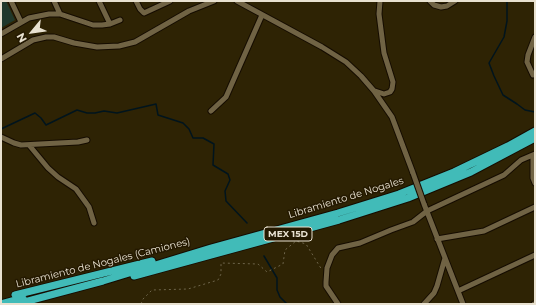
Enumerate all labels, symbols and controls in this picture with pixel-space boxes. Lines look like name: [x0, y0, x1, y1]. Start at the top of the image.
north arrow: [12, 12, 52, 52]
text: N: [13, 31, 30, 45]
street label: Libramiento de Nogales: [287, 175, 405, 221]
road number: MEX 15D: [264, 227, 312, 241]
street label: Libramiento de Nogales (Camiones): [15, 235, 191, 291]

